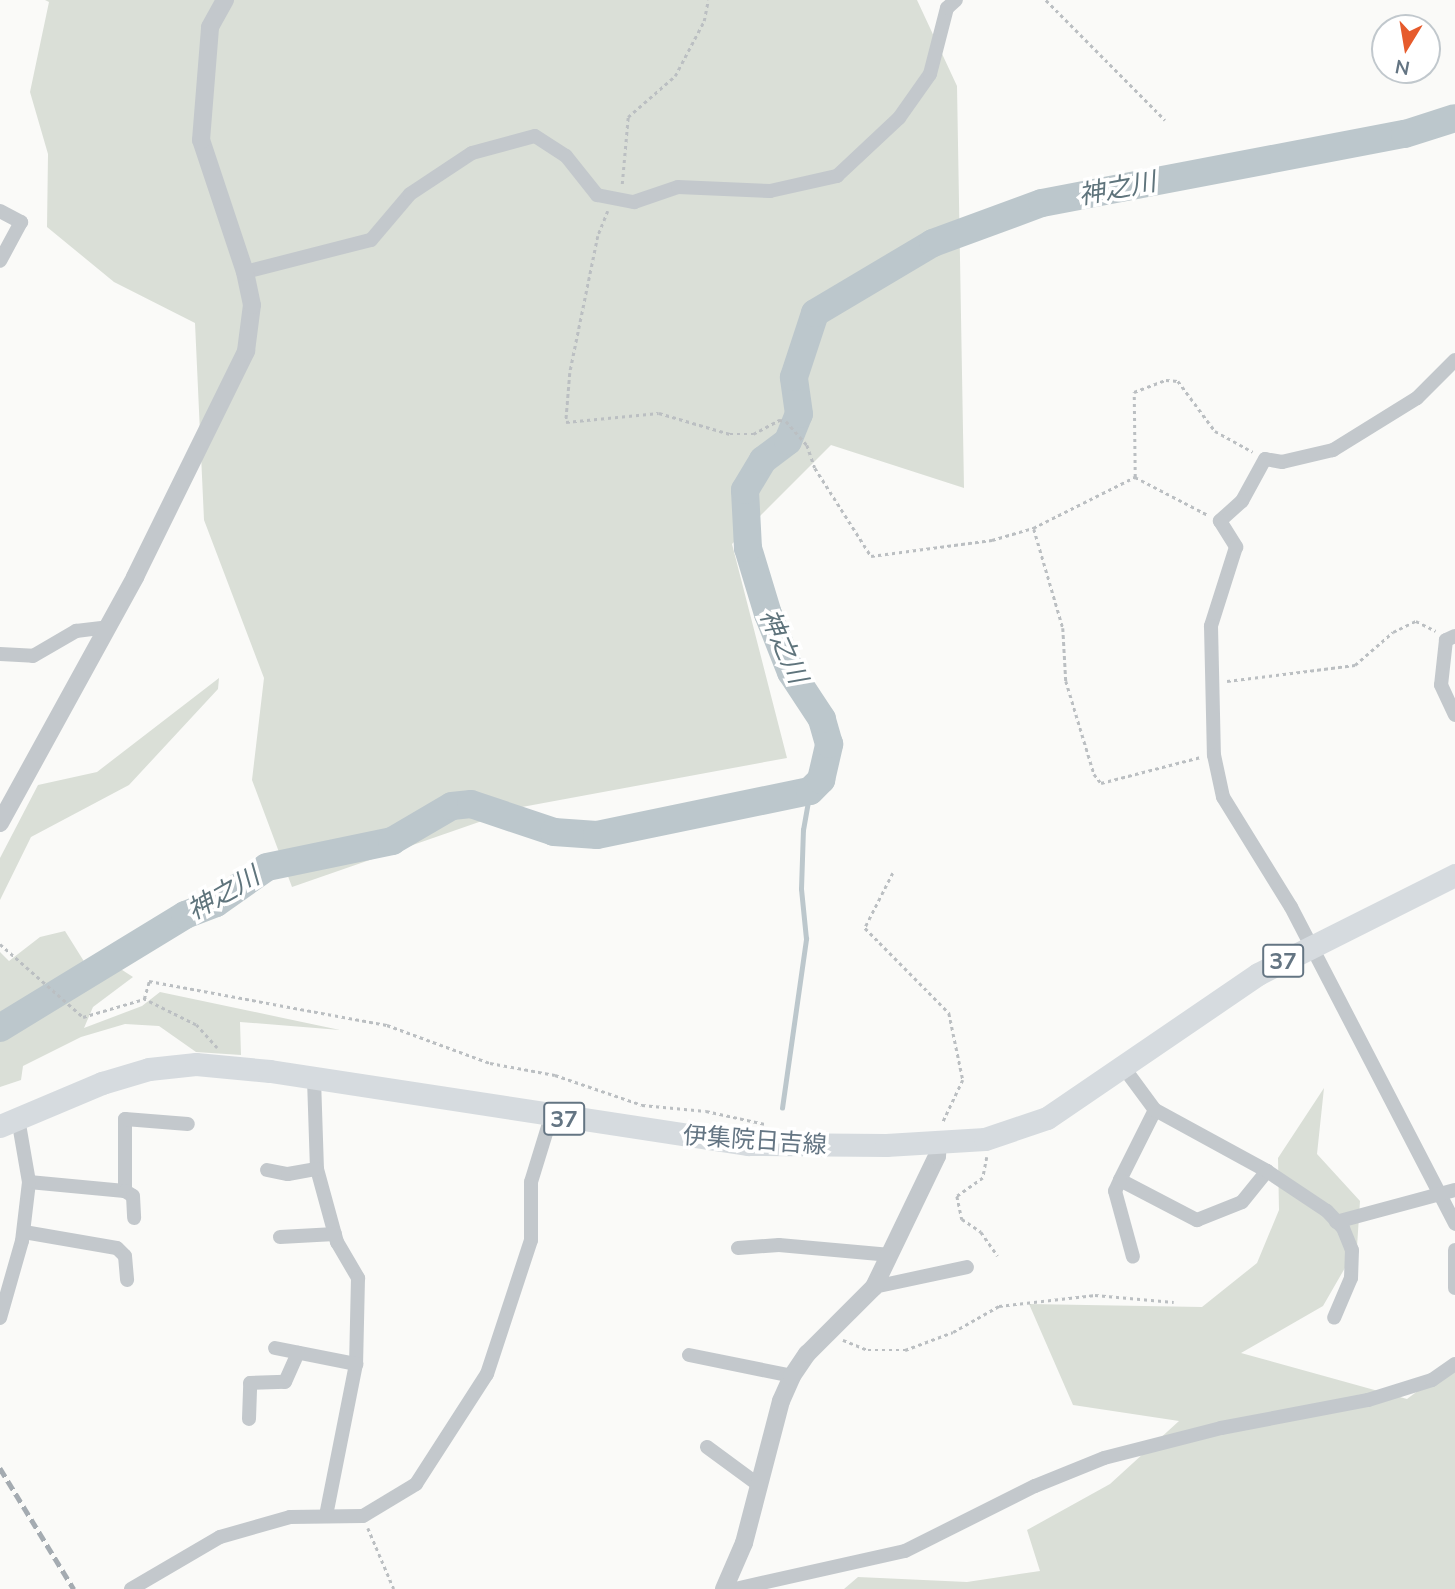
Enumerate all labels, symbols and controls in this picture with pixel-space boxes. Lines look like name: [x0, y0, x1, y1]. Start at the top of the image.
north arrow: [1371, 14, 1441, 84]
text: N: [1393, 55, 1412, 81]
water label: 神之川: [1076, 165, 1158, 211]
water label: 神之川: [754, 604, 814, 688]
water label: 神之川: [181, 860, 265, 926]
road number: 37: [1262, 942, 1304, 980]
road number: 37: [543, 1100, 585, 1138]
street label: 伊集院日吉線: [682, 1121, 828, 1159]

